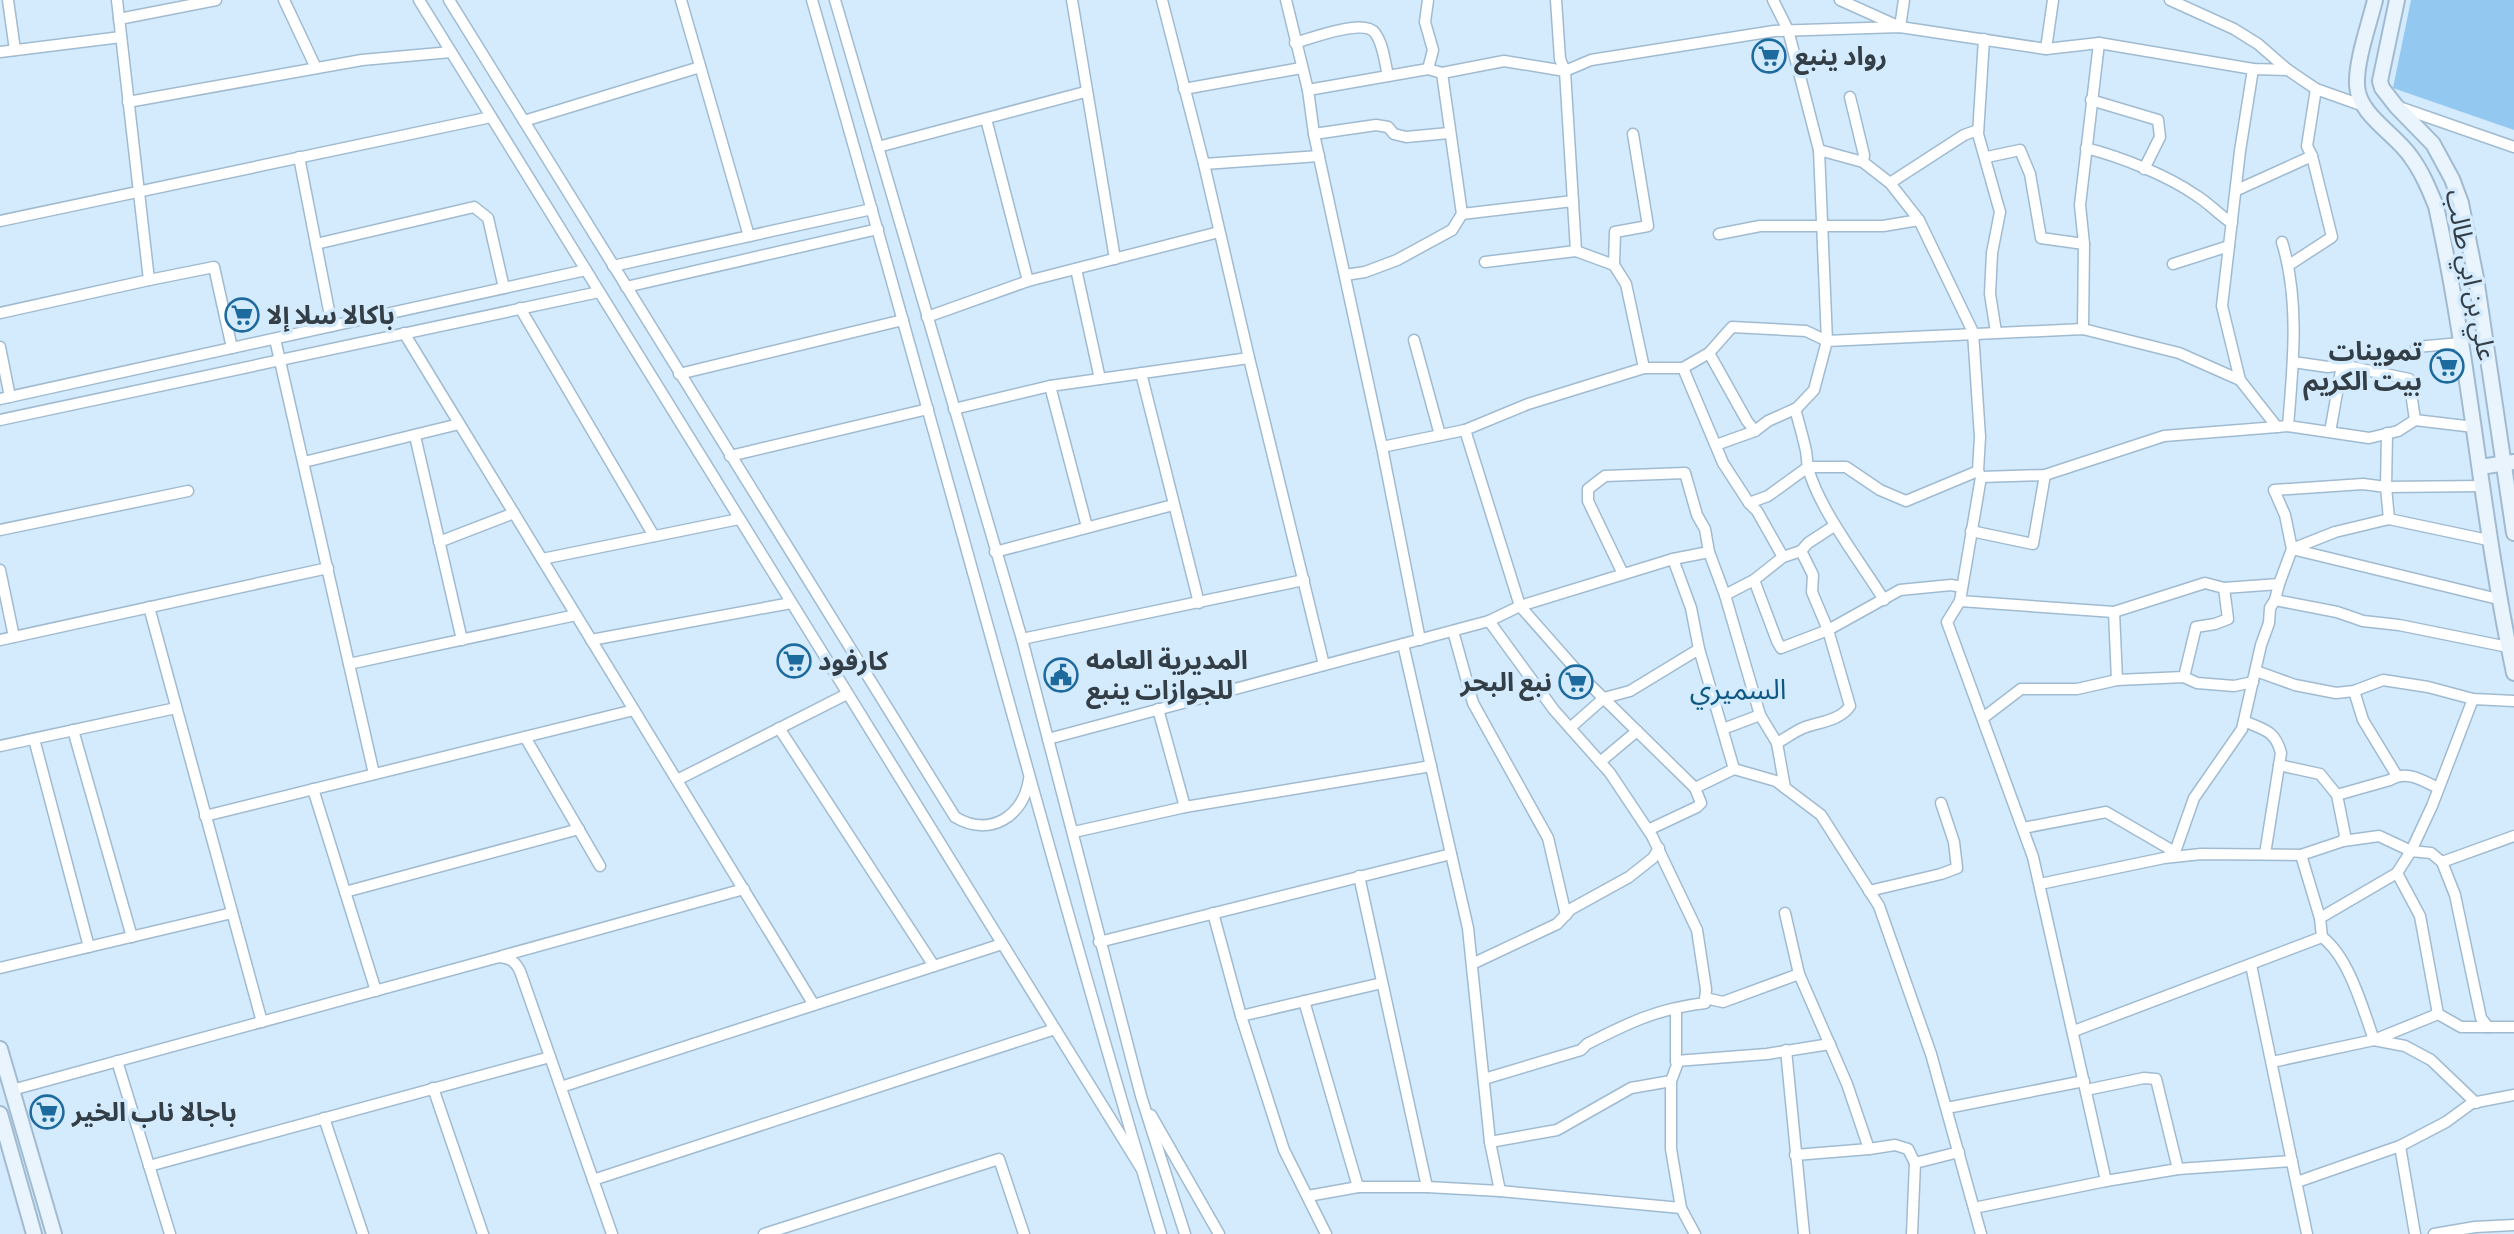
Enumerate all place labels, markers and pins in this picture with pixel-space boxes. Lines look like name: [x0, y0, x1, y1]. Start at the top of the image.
supermarket icon: رواد ينبع: [1750, 37, 1788, 75]
place label: رواد ينبع: [1794, 39, 1887, 75]
supermarket icon: باكالا سلا إلا: [223, 296, 261, 334]
place label: باكالا سلا إلا: [266, 298, 395, 332]
place label: تموينات بيت الكريم: [2303, 334, 2422, 401]
supermarket icon: تموينات بيت الكريم: [2428, 347, 2466, 385]
supermarket icon: كارفود: [775, 642, 813, 680]
place label: المديرية العامه للجوازات ينبع: [1086, 643, 1248, 709]
place label: كارفود: [818, 644, 889, 676]
public building icon: المديرية العامه للجوازات ينبع: [1042, 656, 1080, 694]
supermarket icon: نبع البحر: [1557, 663, 1595, 701]
place label: نبع البحر: [1459, 665, 1552, 701]
supermarket icon: باجالا ناب الخير: [28, 1093, 66, 1131]
place label: باجالا ناب الخير: [71, 1095, 237, 1128]

